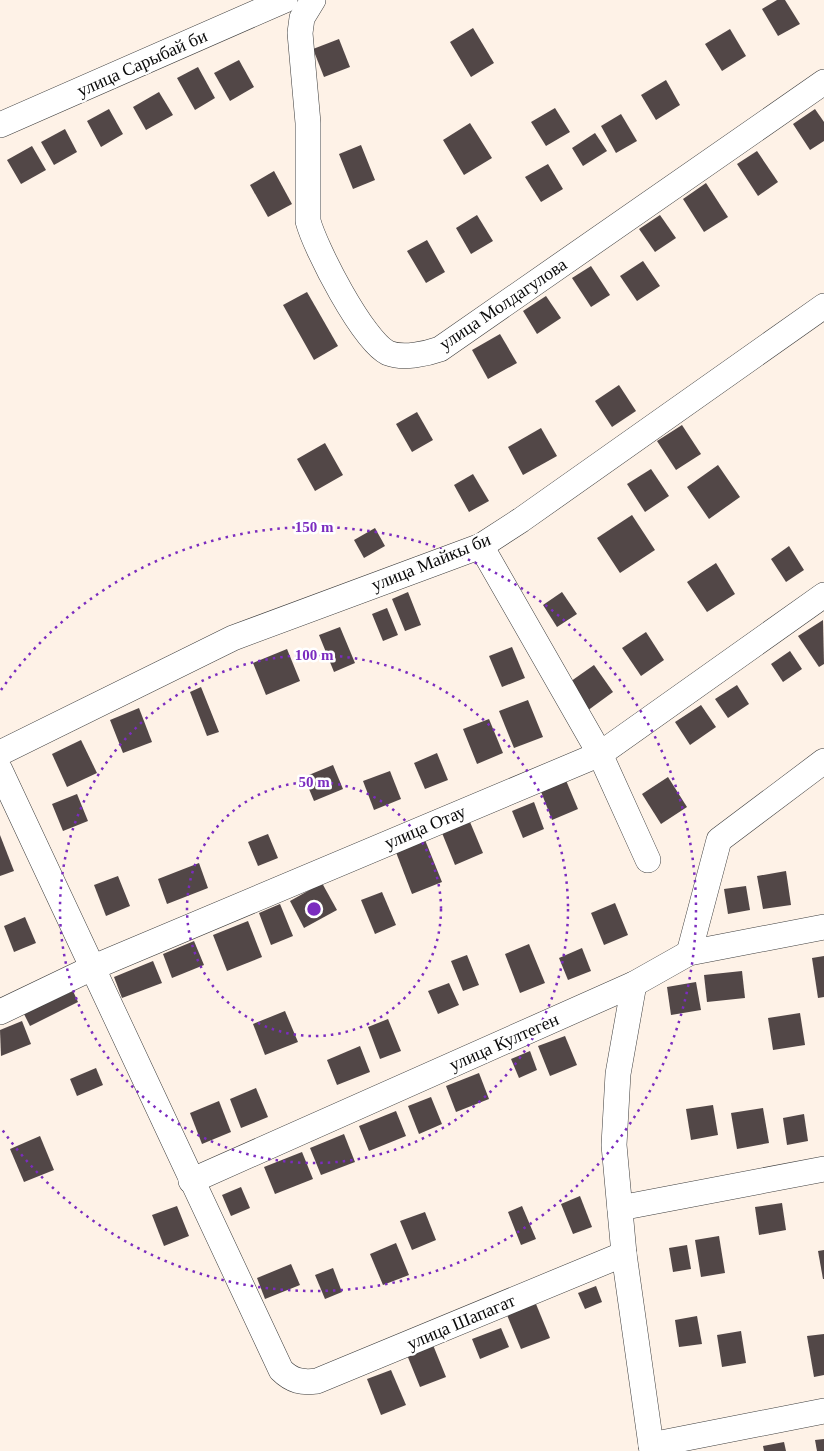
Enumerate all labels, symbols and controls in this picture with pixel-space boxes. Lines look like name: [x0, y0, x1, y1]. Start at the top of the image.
street label: улица Сарыбай би: [74, 25, 210, 101]
street label: улица Молдагулова: [436, 254, 570, 354]
text: 150 m: [295, 519, 334, 535]
street label: улица Майкы би: [369, 529, 494, 595]
text: 100 m: [295, 647, 334, 663]
text: 50 m: [298, 774, 330, 790]
street label: улица Отау: [381, 801, 469, 853]
centre of rings: [305, 900, 323, 918]
street label: улица Култеген: [446, 1009, 562, 1075]
street label: улица Шапагат: [404, 1290, 518, 1354]

